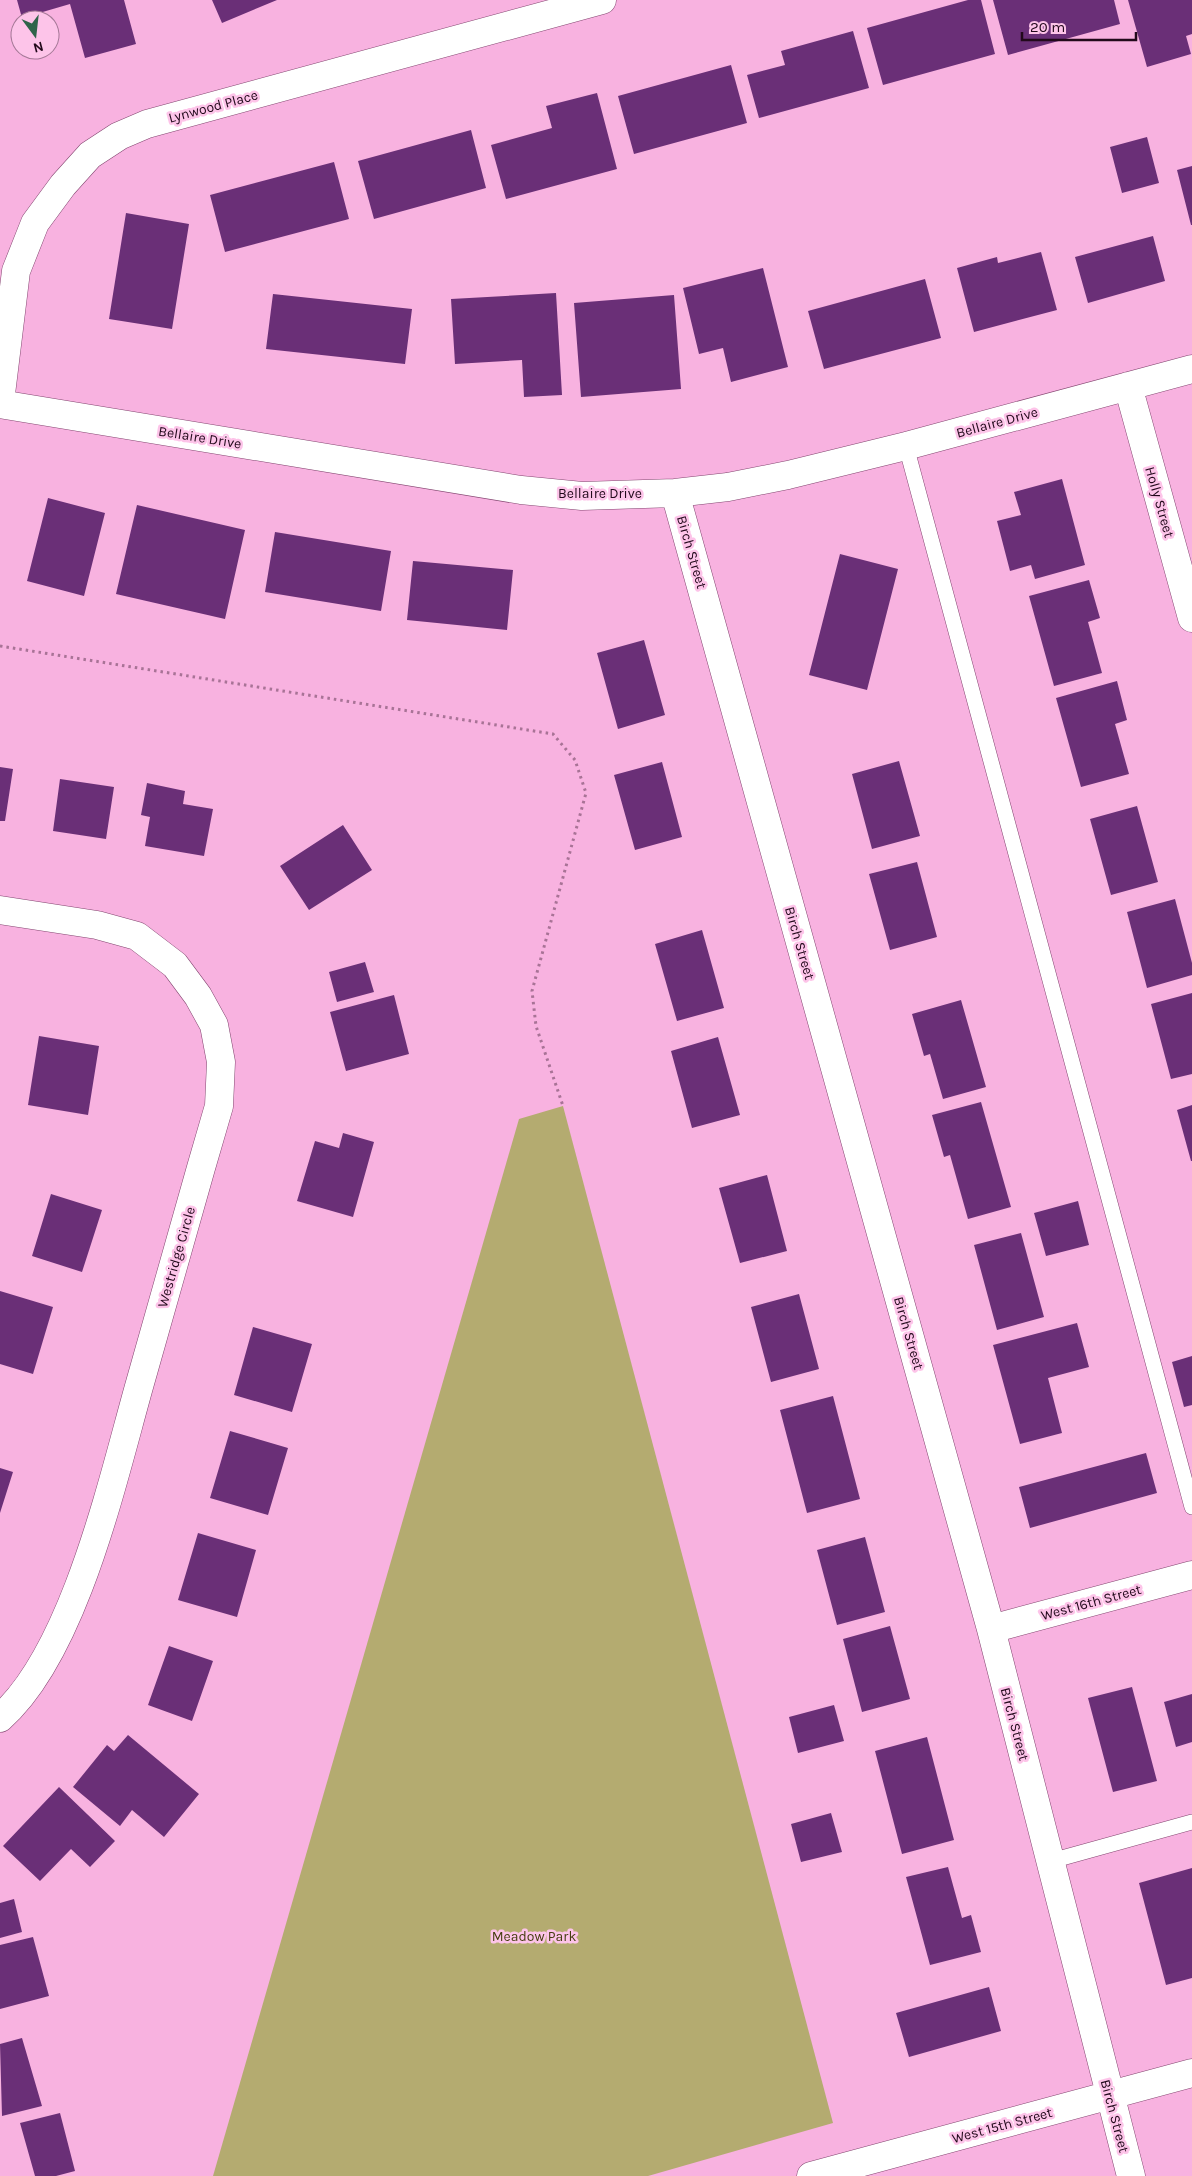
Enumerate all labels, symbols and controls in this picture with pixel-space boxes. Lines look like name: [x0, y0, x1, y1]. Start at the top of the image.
north arrow: [10, 10, 60, 60]
scale bar: [1022, 10, 1136, 42]
text: 20 m: [1030, 18, 1065, 36]
text: N: [31, 38, 45, 57]
street label: Lynwood Place: [167, 86, 260, 127]
street label: Bellaire Drive: [954, 403, 1040, 442]
street label: Bellaire Drive: [157, 423, 243, 452]
street label: Holly Street: [1141, 465, 1178, 540]
street label: Bellaire Drive: [558, 485, 642, 502]
street label: Birch Street: [673, 514, 710, 591]
street label: Birch Street: [781, 905, 818, 982]
street label: Westridge Circle: [154, 1205, 199, 1309]
street label: Birch Street: [890, 1295, 927, 1372]
street label: West 16th Street: [1039, 1581, 1143, 1624]
street label: Birch Street: [997, 1686, 1032, 1763]
park label: Meadow Park: [492, 1928, 576, 1945]
street label: Birch Street: [1097, 2078, 1132, 2155]
street label: West 15th Street: [950, 2104, 1054, 2147]

